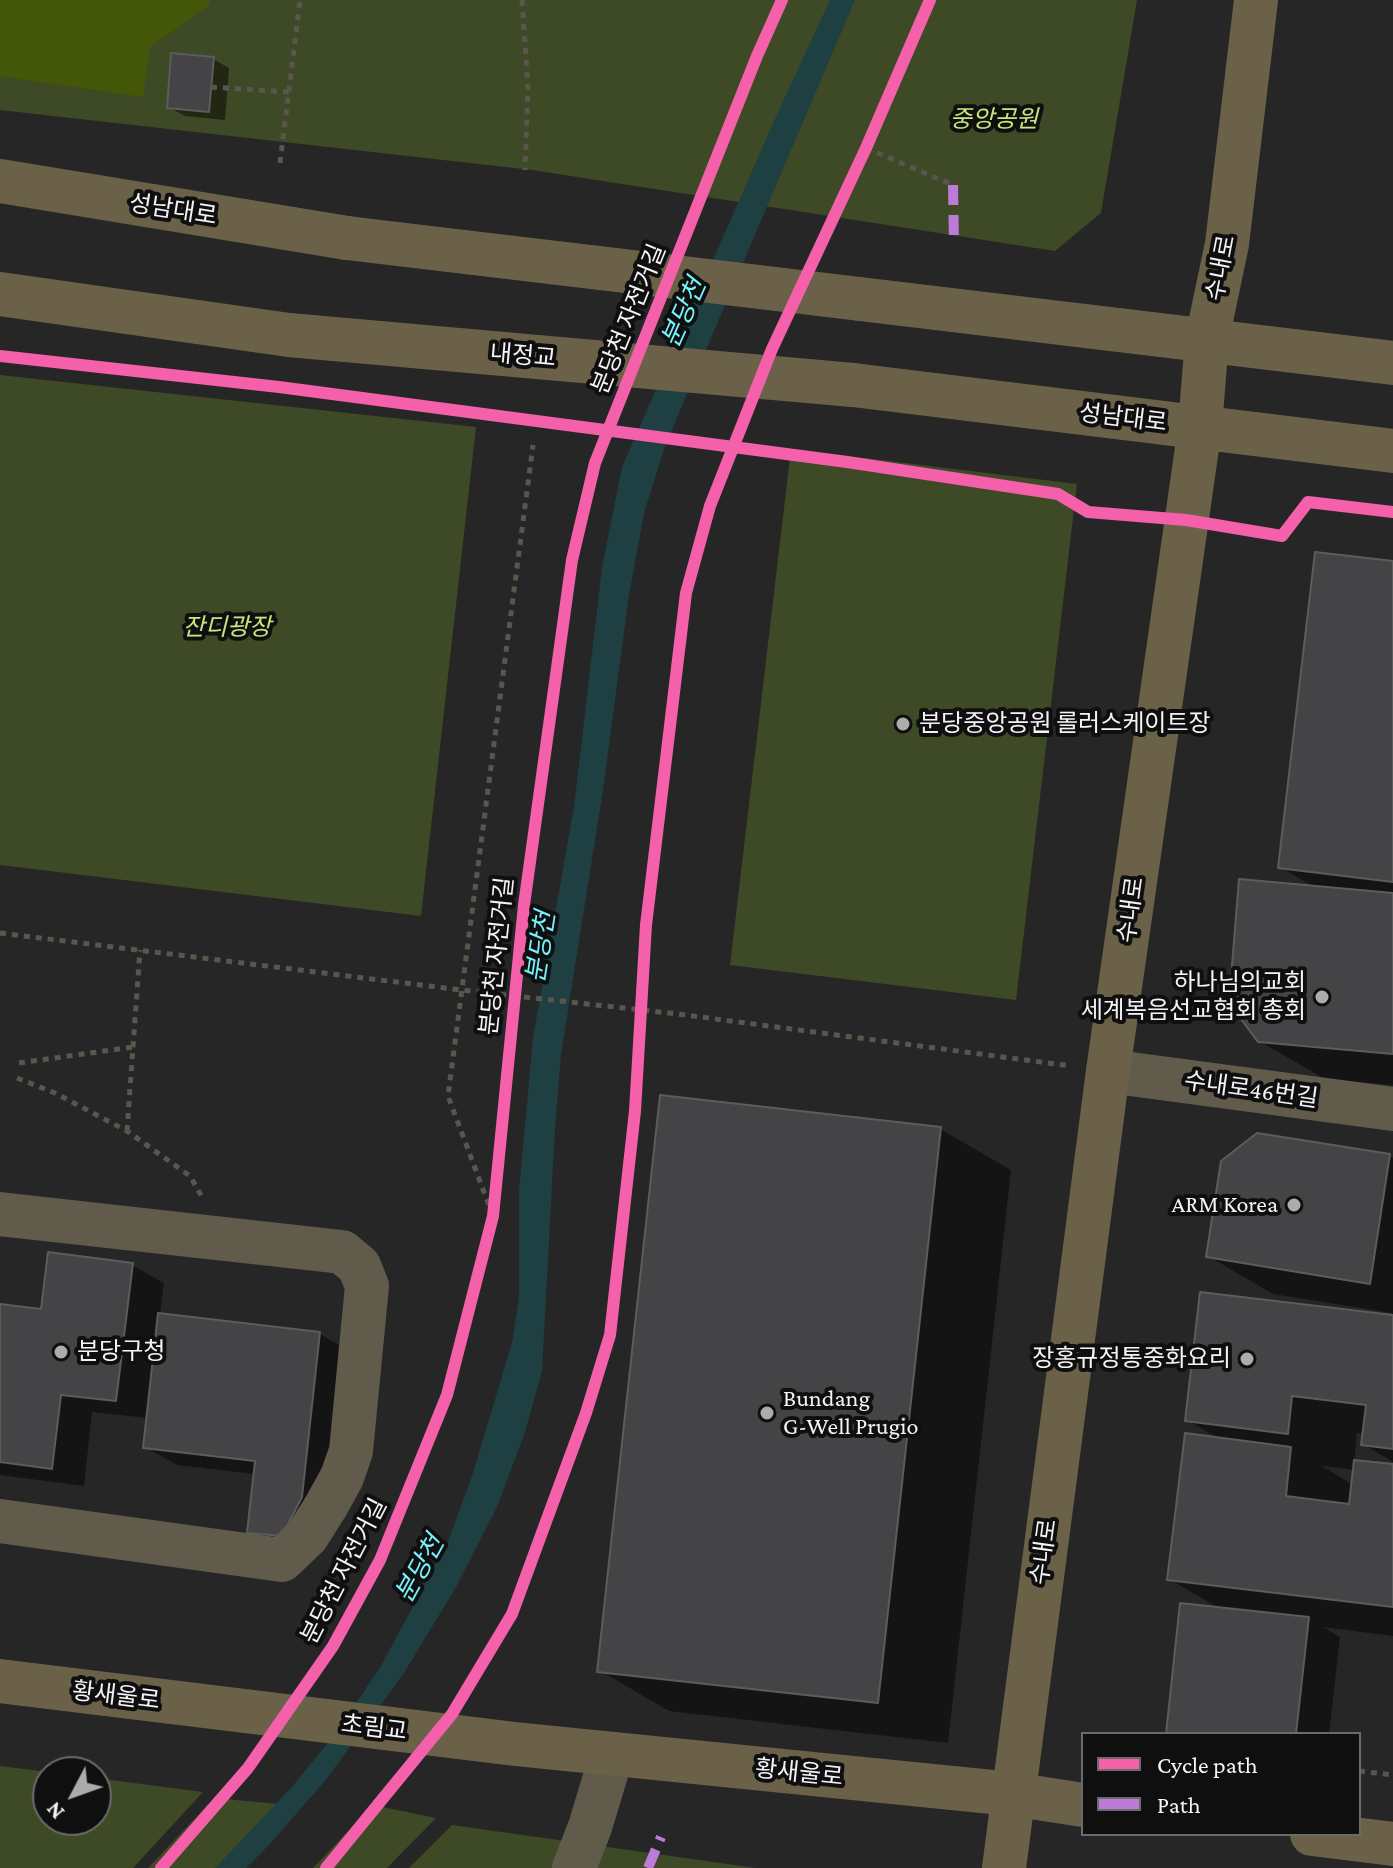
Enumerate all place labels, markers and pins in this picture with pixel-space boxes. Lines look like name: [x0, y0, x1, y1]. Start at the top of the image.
place label: 분당중앙공원 롤러스케이트장: [919, 710, 1211, 738]
marker: 분당중앙공원 롤러스케이트장: [894, 715, 912, 733]
place label: 하나님의교회 세계복음선교협회 총회: [1081, 969, 1306, 1025]
marker: 하나님의교회 세계복음선교협회 총회: [1313, 988, 1331, 1006]
place label: ARM Korea: [1172, 1191, 1278, 1219]
marker: ARM Korea: [1285, 1196, 1303, 1214]
place label: 분당구청: [77, 1338, 165, 1366]
marker: 분당구청: [52, 1343, 70, 1361]
place label: 장홍규정통중화요리: [1032, 1345, 1231, 1373]
marker: 장홍규정통중화요리: [1238, 1350, 1256, 1368]
place label: Bundang G-Well Prugio: [783, 1385, 918, 1441]
marker: Bundang G-Well Prugio: [758, 1404, 776, 1422]

